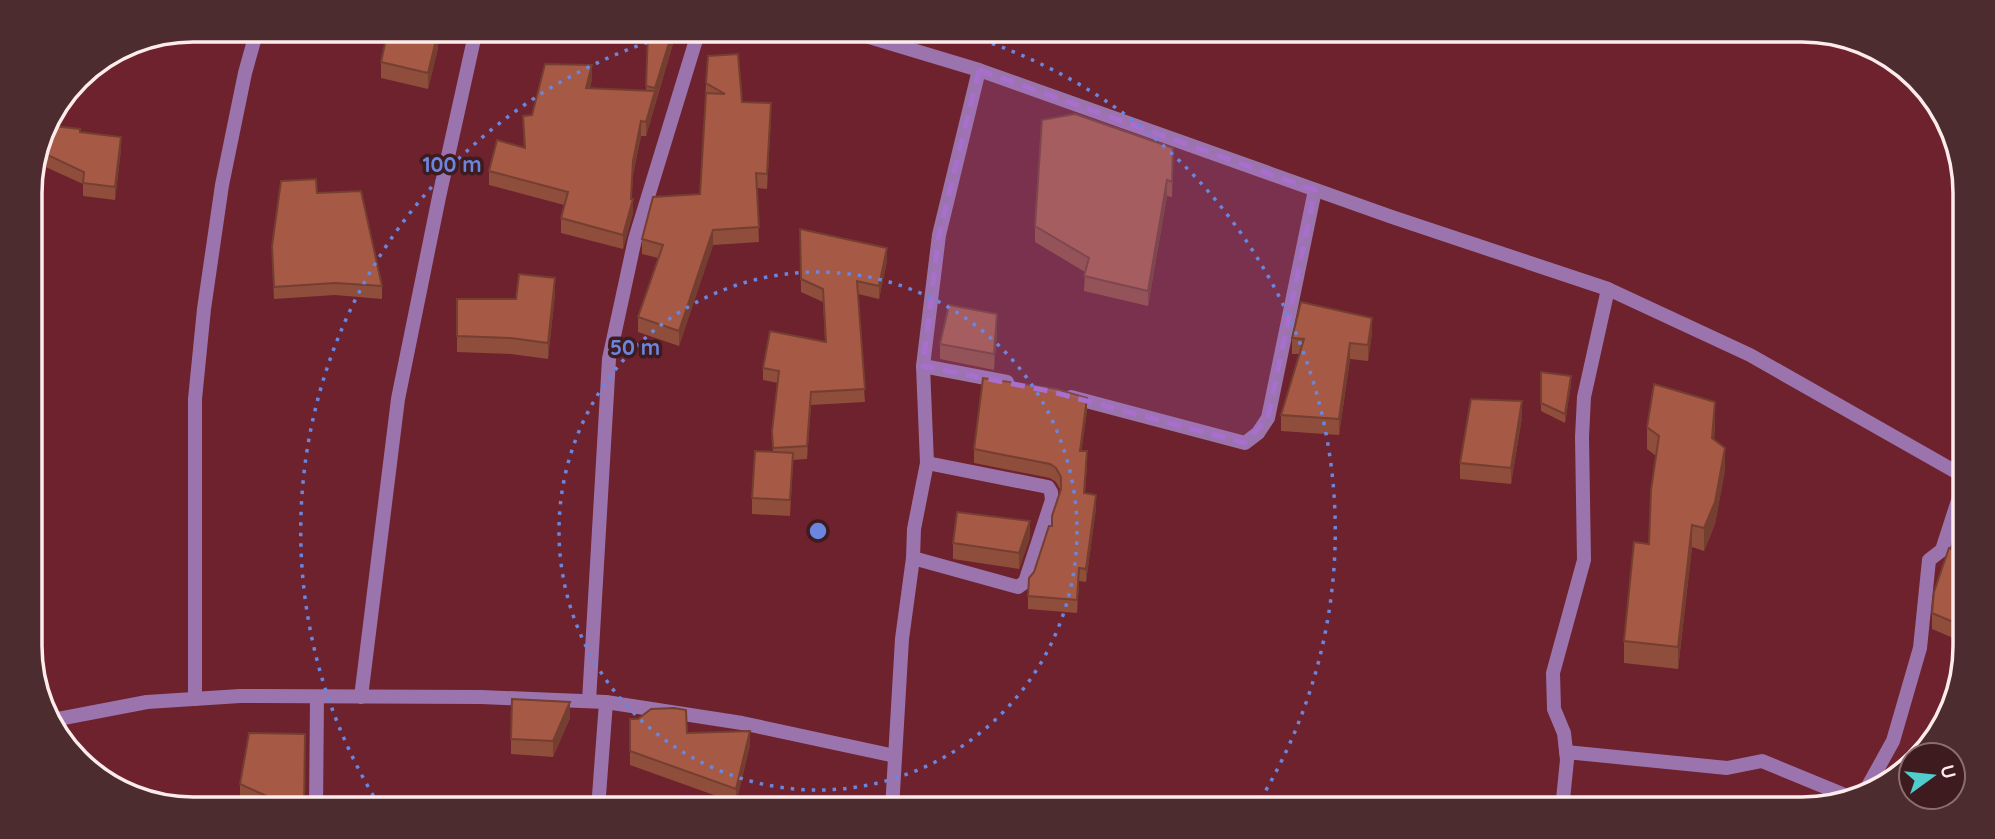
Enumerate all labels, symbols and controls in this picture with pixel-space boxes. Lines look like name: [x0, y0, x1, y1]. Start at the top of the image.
text: 100 m: [422, 151, 482, 177]
text: 50 m: [610, 334, 660, 360]
centre of rings: [806, 519, 830, 543]
north arrow: [1897, 741, 1967, 811]
text: U: [1935, 762, 1962, 781]

